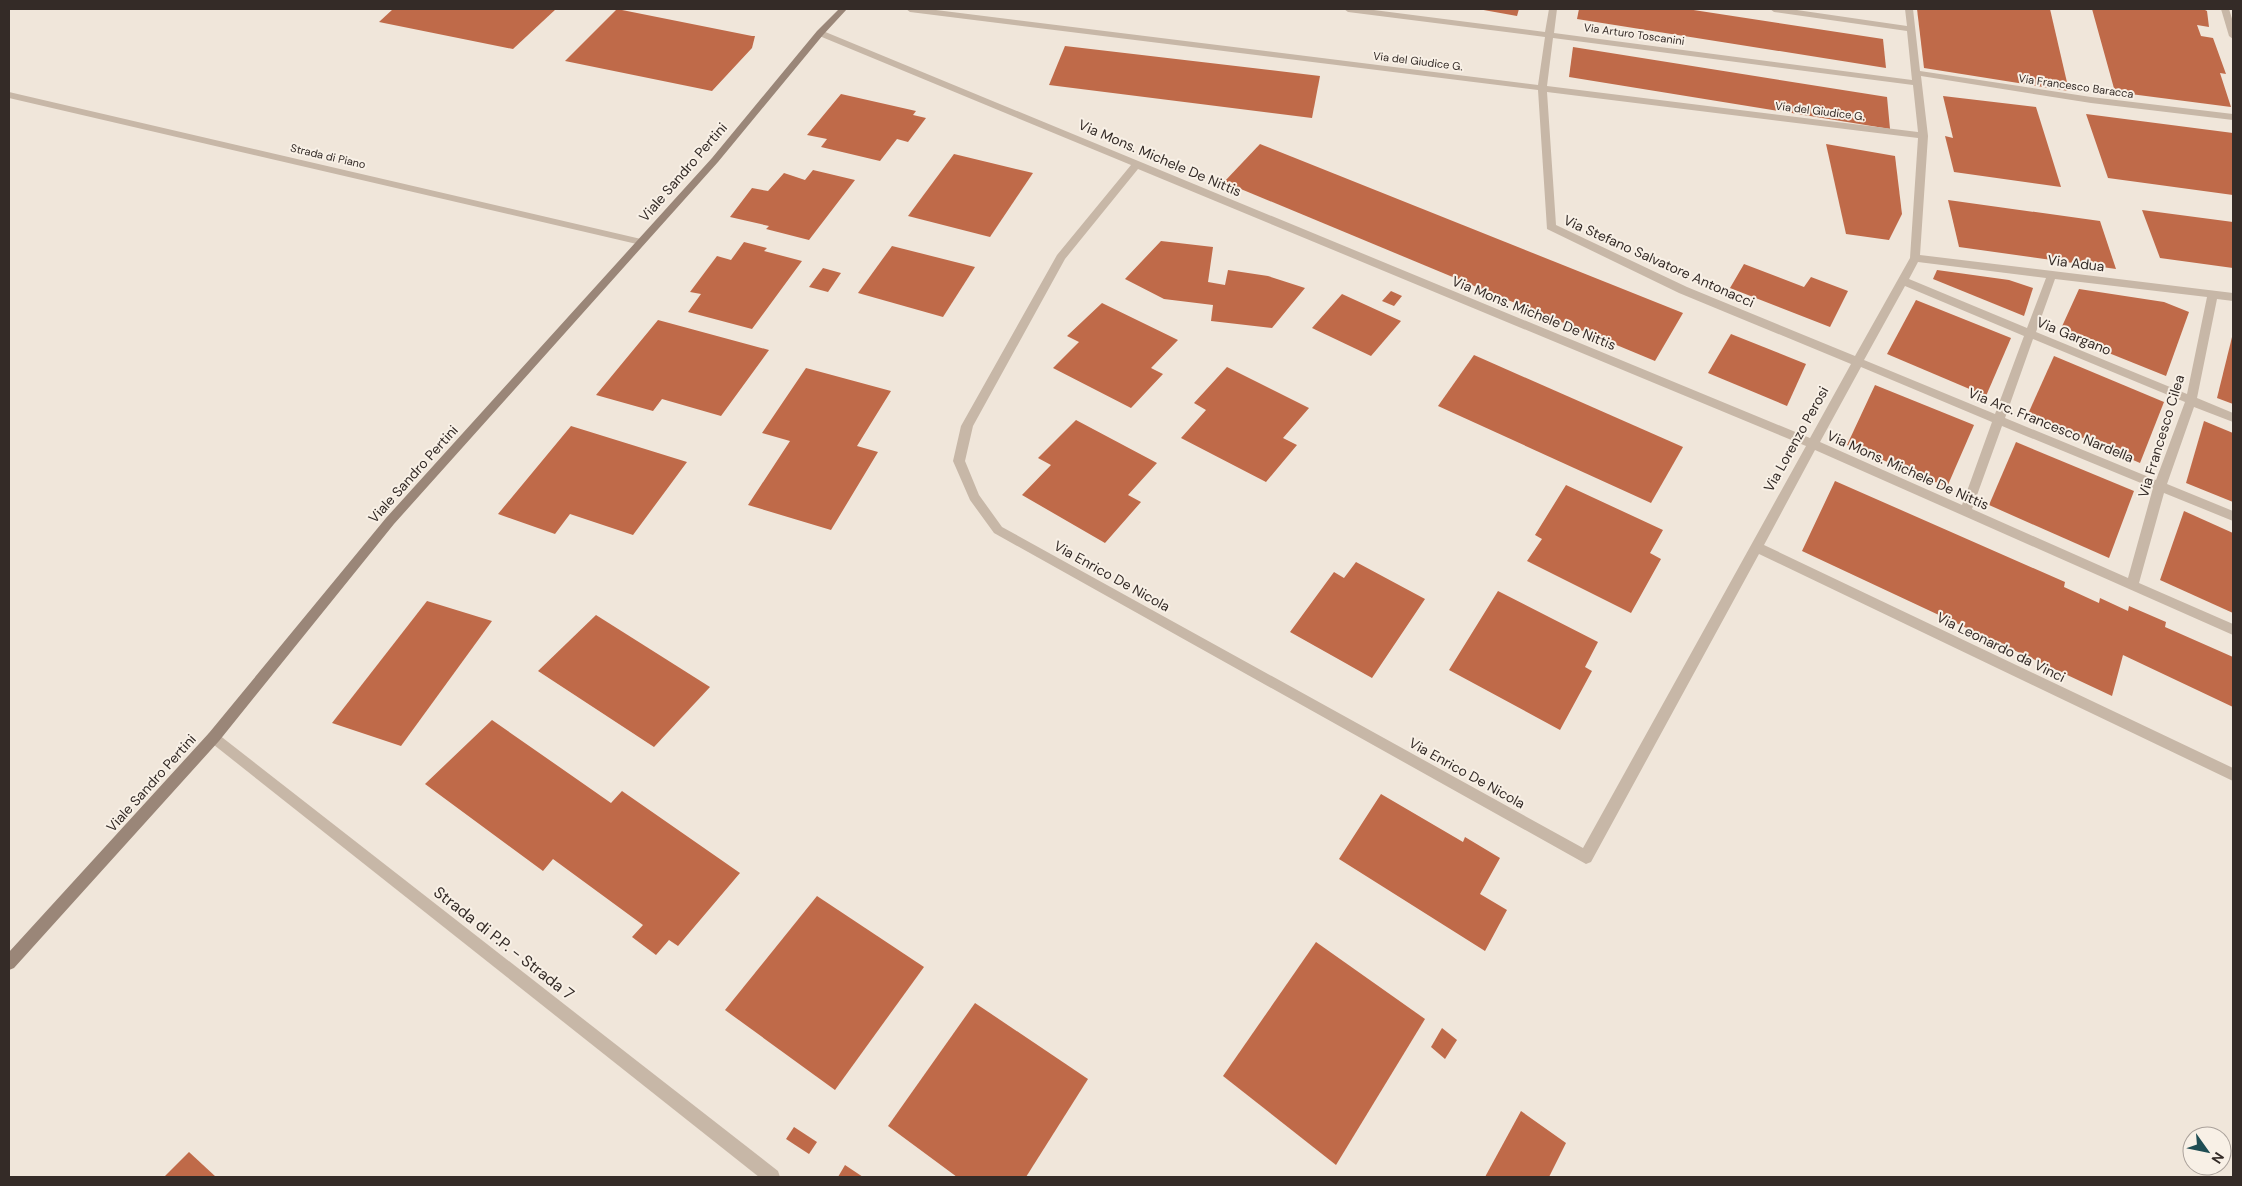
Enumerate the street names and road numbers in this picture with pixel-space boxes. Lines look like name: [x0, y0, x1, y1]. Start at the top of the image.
street label: Via Arturo Toscanini: [1583, 20, 1685, 48]
street label: Via del Giudice G.: [1372, 49, 1464, 73]
street label: Via Francesco Baracca: [2017, 71, 2135, 101]
street label: Via del Giudice G.: [1774, 99, 1866, 123]
street label: Via Mons. Michele De Nittis: [1076, 115, 1244, 201]
street label: Viale Sandro Pertini: [635, 119, 731, 225]
street label: Strada di Piano: [289, 141, 367, 171]
street label: Via Stefano Salvatore Antonacci: [1561, 211, 1757, 311]
street label: Via Adua: [2046, 251, 2106, 275]
street label: Via Mons. Michele De Nittis: [1449, 272, 1619, 354]
street label: Via Gargano: [2034, 313, 2114, 359]
street label: Via Francesco Cilea: [2134, 372, 2188, 500]
street label: Via Lorenzo Perosi: [1760, 383, 1832, 495]
street label: Via Arc. Francesco Nardella: [1966, 384, 2136, 466]
street label: Viale Sandro Pertini: [364, 421, 462, 527]
street label: Via Mons. Michele De Nittis: [1824, 426, 1992, 514]
street label: Via Enrico De Nicola: [1051, 537, 1173, 615]
street label: Via Leonardo da Vinci: [1934, 608, 2068, 686]
street label: Viale Sandro Pertini: [102, 730, 200, 836]
street label: Via Enrico De Nicola: [1406, 734, 1528, 812]
street label: Strada di P.P. - Strada 7: [429, 882, 579, 1004]

